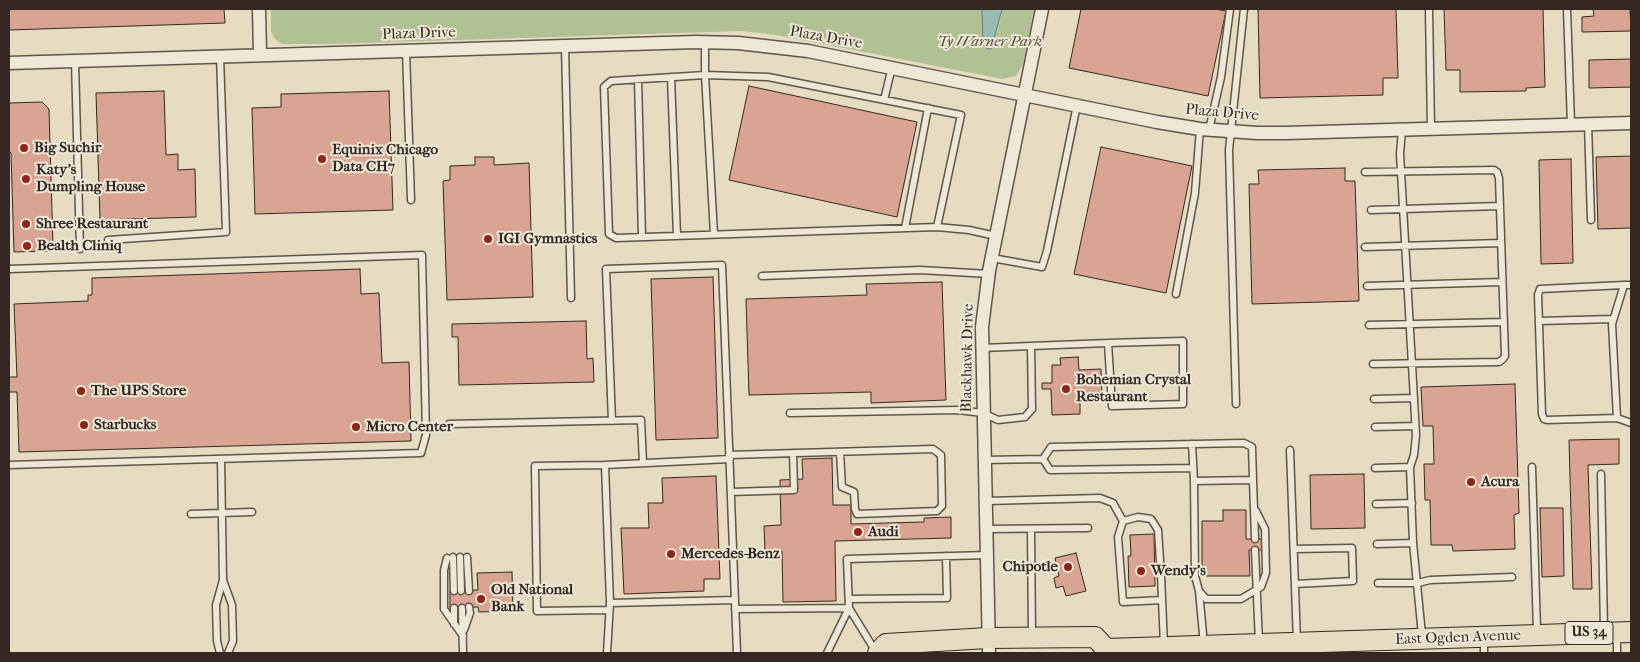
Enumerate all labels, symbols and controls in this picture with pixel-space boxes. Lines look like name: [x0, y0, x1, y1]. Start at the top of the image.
street label: Plaza Drive: [788, 23, 864, 53]
street label: Plaza Drive: [382, 24, 456, 44]
park label: Ty Warner Park: [938, 33, 1042, 51]
street label: Plaza Drive: [1185, 101, 1259, 125]
place label: Big Suchir: [34, 139, 101, 157]
place label: Equinix Chicago Data CH7: [332, 141, 438, 176]
marker: Big Suchir: [18, 142, 30, 154]
marker: Equinix Chicago Data CH7: [316, 153, 328, 165]
place label: Katy's Dumpling House: [36, 161, 146, 196]
marker: Katy's Dumpling House: [20, 173, 32, 185]
place label: Shree Restaurant: [36, 215, 148, 233]
marker: Shree Restaurant: [20, 218, 32, 230]
place label: IGI Gymnastics: [498, 230, 597, 248]
marker: IGI Gymnastics: [482, 233, 494, 245]
place label: Bealth Cliniq: [37, 237, 122, 255]
marker: Bealth Cliniq: [21, 240, 33, 252]
street label: Blackhawk Drive: [958, 303, 978, 413]
place label: Bohemian Crystal Restaurant: [1076, 371, 1191, 406]
place label: The UPS Store: [91, 382, 186, 400]
marker: Bohemian Crystal Restaurant: [1060, 383, 1072, 395]
marker: The UPS Store: [75, 385, 87, 397]
place label: Starbucks: [94, 416, 156, 434]
place label: Micro Center: [366, 418, 453, 436]
marker: Starbucks: [78, 419, 90, 431]
marker: Micro Center: [350, 421, 362, 433]
place label: Acura: [1481, 473, 1519, 491]
marker: Acura: [1465, 476, 1477, 488]
place label: Audi: [868, 523, 899, 541]
marker: Audi: [852, 526, 864, 538]
place label: Mercedes-Benz: [681, 545, 780, 563]
marker: Mercedes-Benz: [665, 548, 677, 560]
place label: Chipotle: [1003, 558, 1058, 576]
marker: Chipotle: [1062, 561, 1074, 573]
place label: Wendy's: [1151, 562, 1206, 580]
marker: Wendy's: [1135, 565, 1147, 577]
place label: Old National Bank: [491, 581, 573, 616]
marker: Old National Bank: [475, 593, 487, 605]
road number: US 34: [1565, 622, 1613, 644]
street label: East Ogden Avenue: [1395, 627, 1521, 649]

